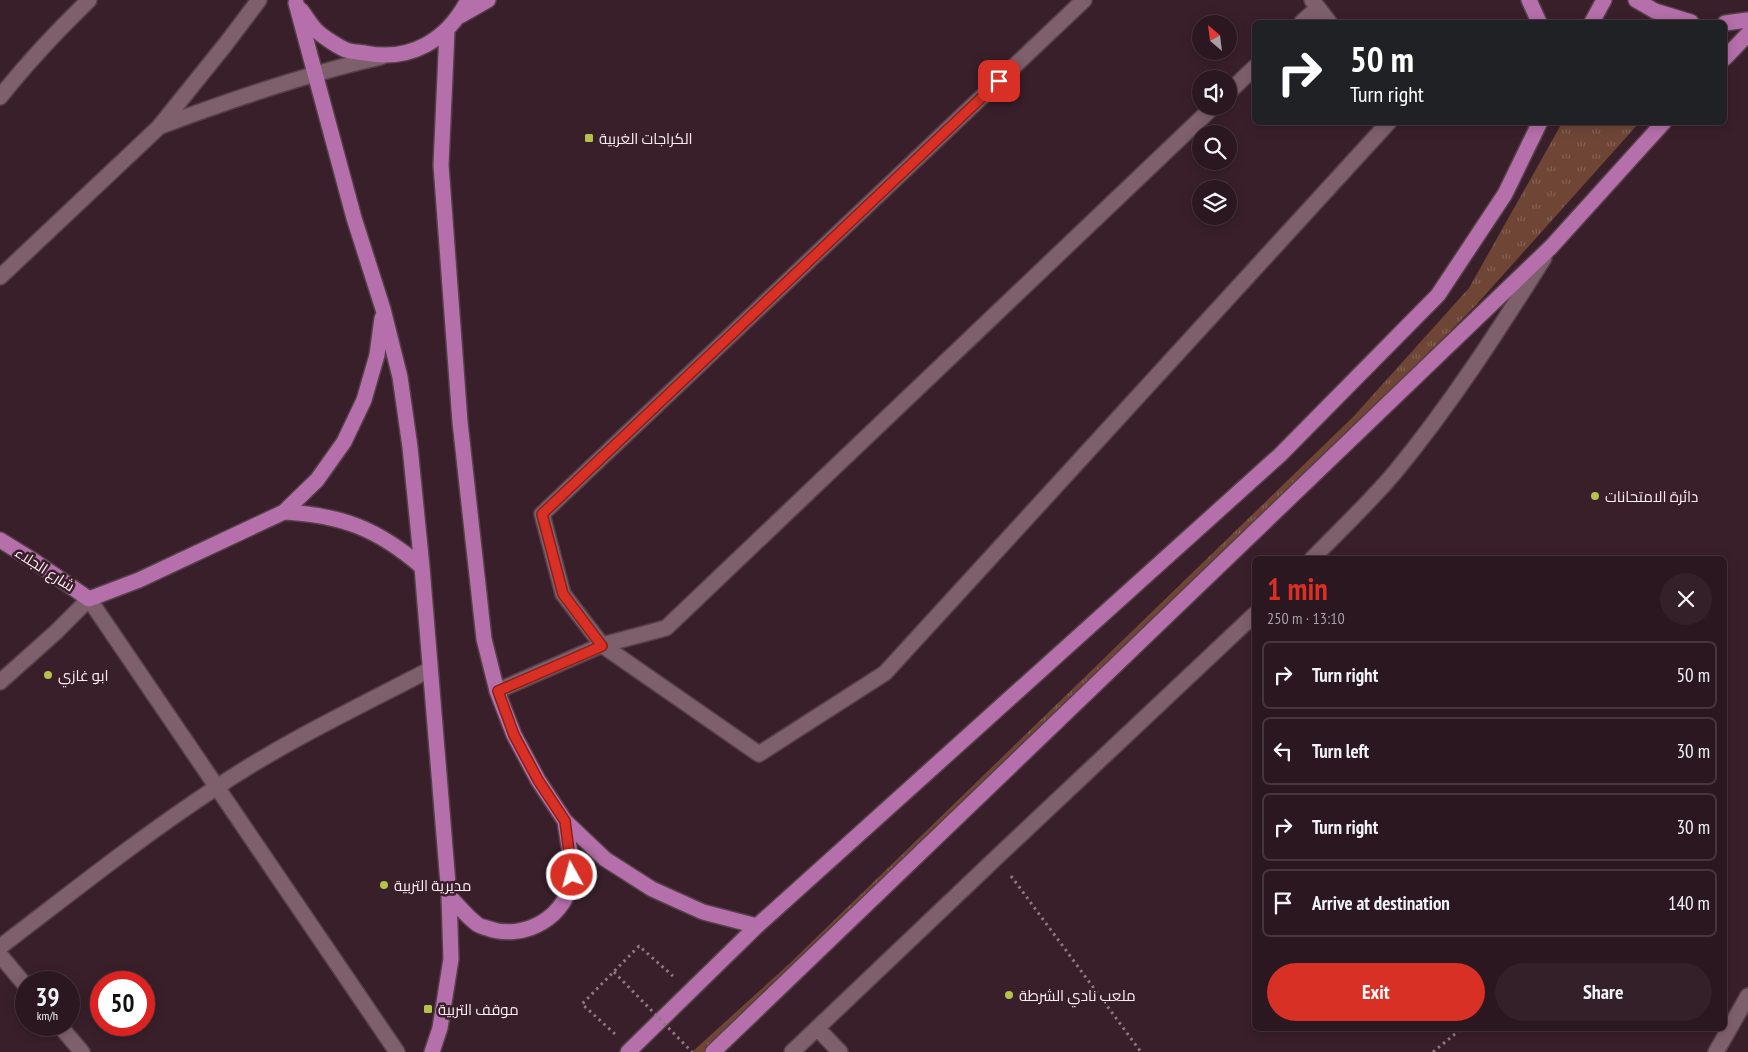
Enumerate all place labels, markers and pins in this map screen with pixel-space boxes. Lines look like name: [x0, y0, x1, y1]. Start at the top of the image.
pin: [978, 60, 1020, 102]
place label: الكراجات الغربية: [599, 129, 693, 148]
marker: الكراجات الغربية: [583, 132, 595, 144]
place label: دائرة الامتحانات: [1605, 487, 1698, 506]
marker: دائرة الامتحانات: [1589, 490, 1601, 502]
place label: ابو غازي: [58, 666, 109, 688]
marker: ابو غازي: [42, 669, 54, 681]
place label: مديرية التربية: [394, 876, 471, 895]
marker: مديرية التربية: [378, 879, 390, 891]
place label: ملعب نادي الشرطة: [1019, 986, 1136, 1008]
marker: ملعب نادي الشرطة: [1003, 989, 1015, 1001]
place label: موقف التربية: [438, 1000, 519, 1019]
marker: موقف التربية: [422, 1003, 434, 1015]

